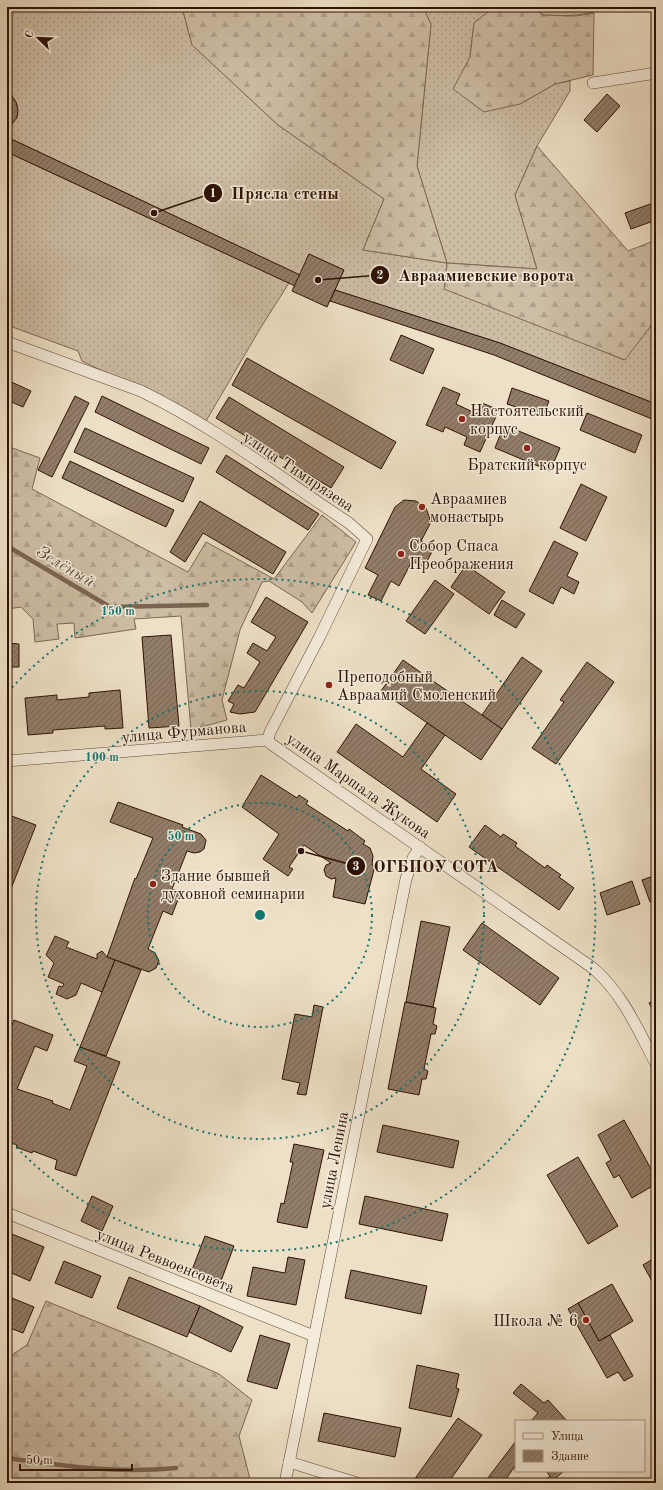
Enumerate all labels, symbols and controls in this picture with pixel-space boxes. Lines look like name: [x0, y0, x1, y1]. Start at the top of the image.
north arrow: [18, 18, 58, 58]
text: С: [24, 29, 37, 40]
callout: Прясла стены: [203, 178, 346, 207]
text: Прясла стены: [231, 186, 339, 203]
text: 1: [210, 188, 216, 200]
callout: Авраамиевские ворота: [370, 260, 582, 289]
text: Авраамиевские ворота: [398, 268, 574, 285]
text: 2: [377, 270, 384, 282]
place label: Настоятельский корпус: [470, 404, 584, 438]
marker: Настоятельский корпус: [457, 414, 467, 424]
street label: улица Тимирязева: [240, 430, 356, 516]
marker: Братский корпус: [522, 443, 532, 453]
place label: Братский корпус: [467, 458, 587, 474]
place label: Авраамиев монастырь: [430, 492, 507, 526]
marker: Авраамиев монастырь: [417, 502, 427, 512]
place label: Собор Спаса Преображения: [409, 539, 514, 573]
water label: Зелёный: [33, 542, 98, 591]
marker: Собор Спаса Преображения: [396, 549, 406, 559]
text: 150 m: [101, 605, 135, 618]
place label: Преподобный Авраамий Смоленский: [337, 670, 496, 704]
marker: Преподобный Авраамий Смоленский: [324, 680, 334, 690]
street label: улица Фурманова: [121, 720, 247, 746]
street label: улица Маршала Жукова: [283, 731, 433, 842]
text: 100 m: [85, 752, 119, 764]
text: 50 m: [168, 830, 195, 843]
callout: ОГБПОУ СОТА: [346, 852, 507, 881]
text: ОГБПОУ СОТА: [373, 859, 499, 876]
text: 3: [353, 861, 360, 873]
place label: Здание бывшей духовной семинарии: [161, 869, 305, 903]
marker: Здание бывшей духовной семинарии: [148, 879, 158, 889]
centre of rings: [253, 908, 267, 922]
street label: улица Ленина: [318, 1110, 352, 1211]
street label: улица Реввоенсовета: [94, 1227, 237, 1297]
place label: Школа № 6: [493, 1314, 578, 1330]
marker: Школа № 6: [581, 1315, 591, 1325]
legend: [515, 1420, 645, 1472]
text: Улица: [551, 1431, 584, 1443]
scale bar: [20, 1446, 132, 1472]
text: Здание: [551, 1451, 589, 1463]
text: 50 m: [26, 1454, 53, 1467]

